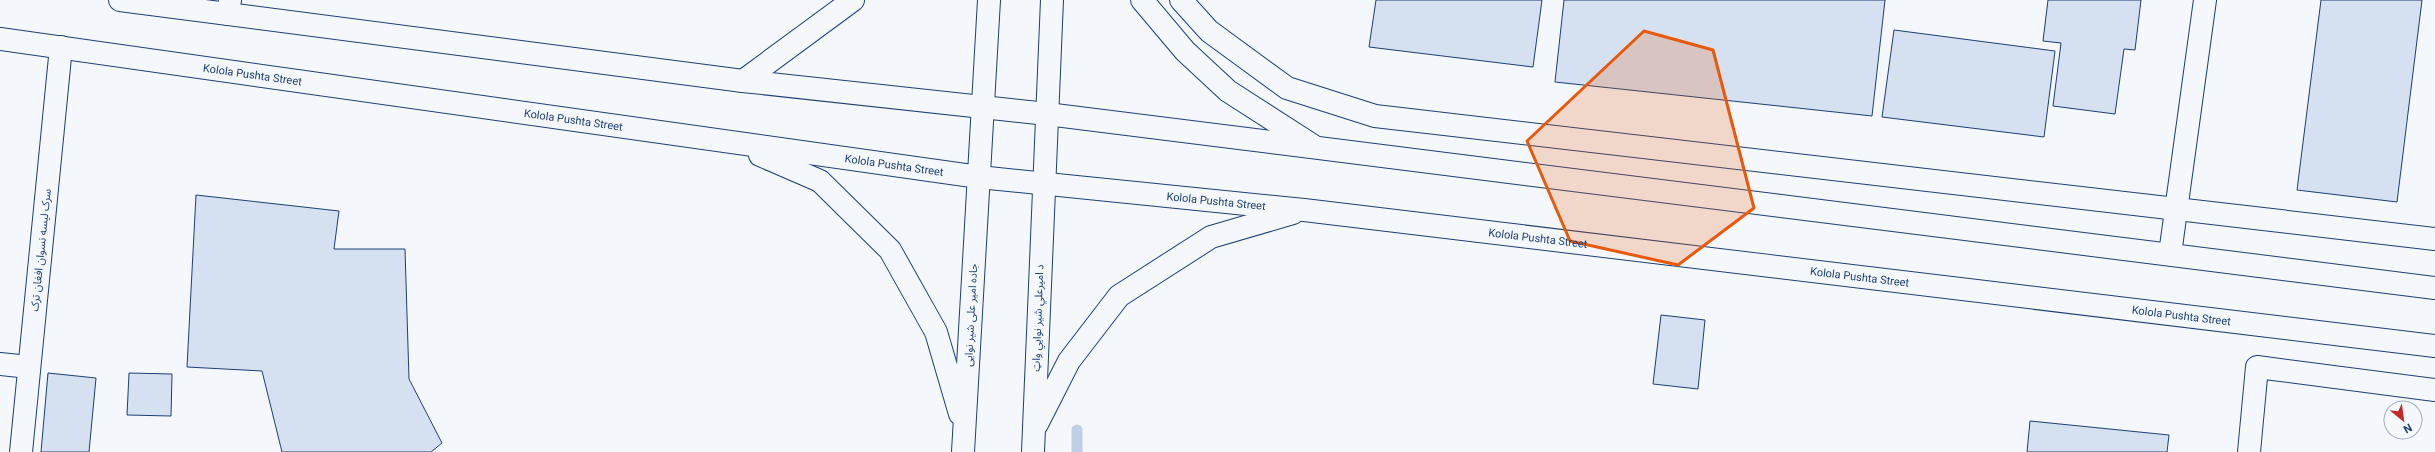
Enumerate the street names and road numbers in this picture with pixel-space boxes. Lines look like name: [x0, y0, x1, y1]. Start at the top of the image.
street label: Kolola Pushta Street: [202, 61, 303, 88]
street label: Kolola Pushta Street: [523, 106, 624, 133]
street label: Kolola Pushta Street: [844, 152, 945, 178]
street label: سرک لیسه نسوان افغان‌ ترک: [28, 188, 54, 312]
street label: Kolola Pushta Street: [1166, 190, 1267, 213]
street label: Kolola Pushta Street: [1488, 226, 1589, 251]
street label: جاده امیر علی شیر نوایی: [962, 263, 980, 367]
street label: د امیرعلي شیر نوايي واټ: [1030, 264, 1049, 372]
street label: Kolola Pushta Street: [1809, 264, 1910, 289]
street label: Kolola Pushta Street: [2131, 303, 2232, 328]

